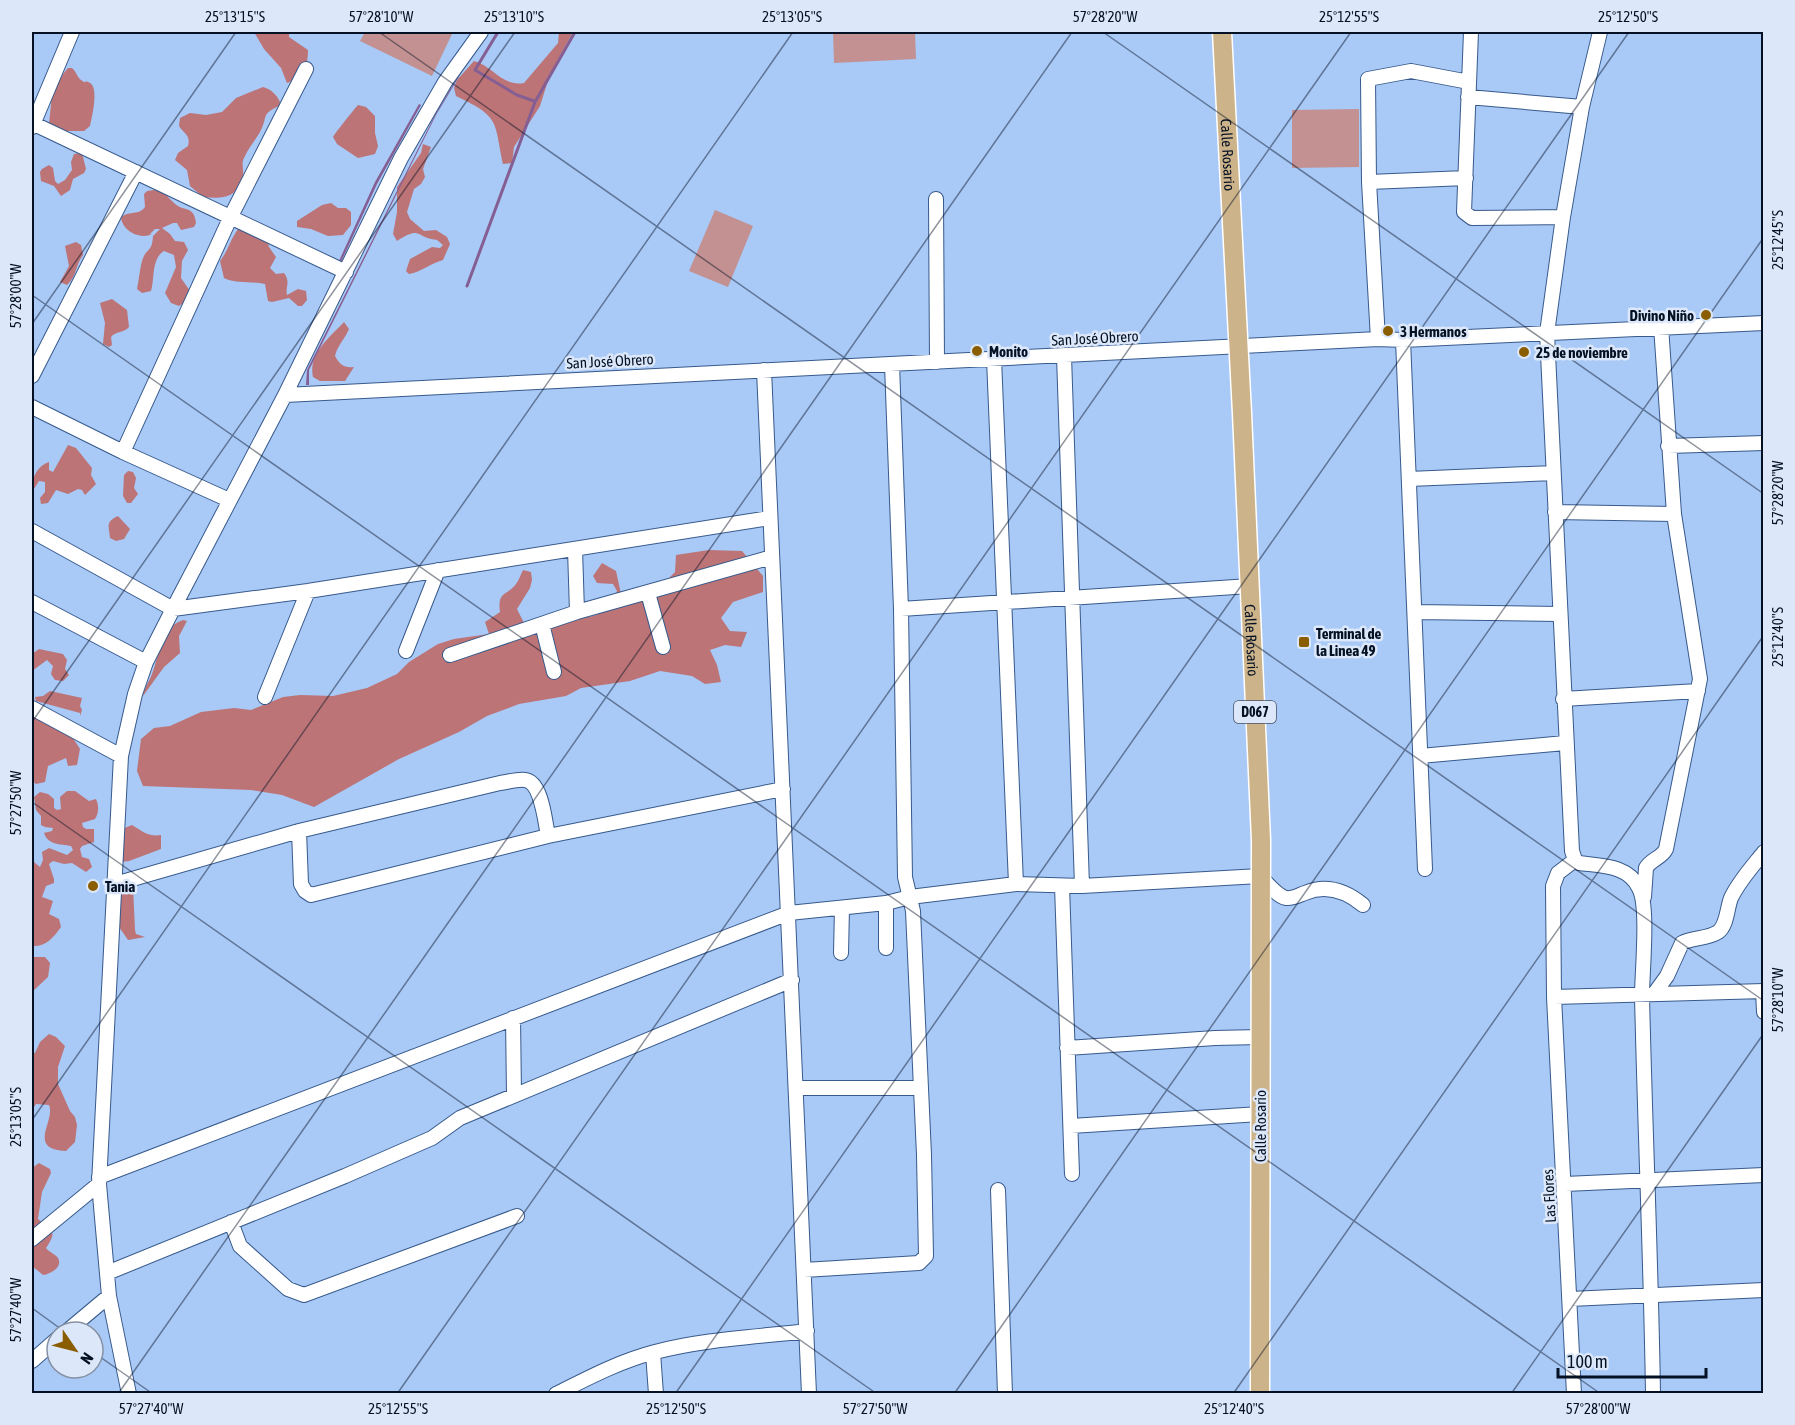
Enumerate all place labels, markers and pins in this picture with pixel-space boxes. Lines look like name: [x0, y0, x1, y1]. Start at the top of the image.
place label: Divino Niño: [1630, 307, 1694, 324]
marker: Divino Niño: [1699, 308, 1713, 322]
place label: 3 Hermanos: [1400, 323, 1467, 340]
marker: 3 Hermanos: [1381, 324, 1395, 338]
place label: Monito: [989, 343, 1028, 360]
marker: Monito: [970, 344, 984, 358]
place label: 25 de noviembre: [1536, 344, 1628, 361]
marker: 25 de noviembre: [1517, 345, 1531, 359]
place label: Terminal de la Linea 49: [1316, 625, 1382, 659]
marker: Terminal de la Linea 49: [1297, 635, 1311, 649]
place label: Tania: [105, 878, 135, 895]
marker: Tania: [86, 879, 100, 893]

